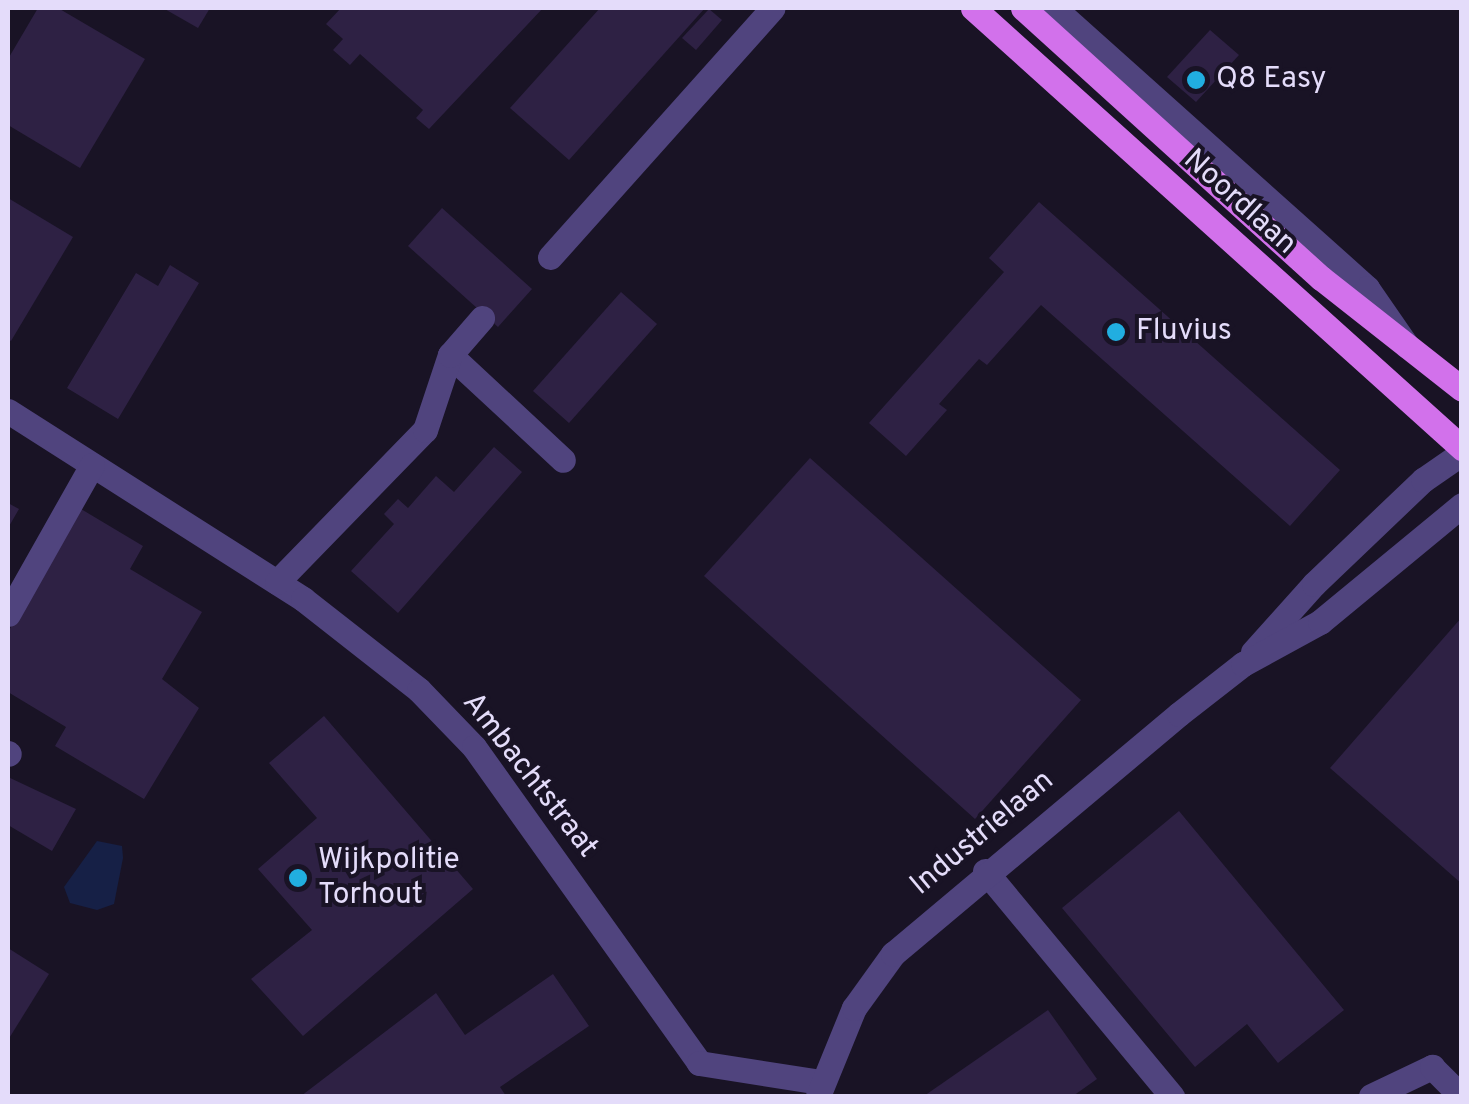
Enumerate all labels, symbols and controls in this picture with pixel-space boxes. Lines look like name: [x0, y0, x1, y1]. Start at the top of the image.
place label: Q8 Easy: [1216, 62, 1326, 98]
marker: Q8 Easy: [1185, 69, 1207, 91]
street label: Noordlaan: [1175, 143, 1303, 263]
place label: Fluvius: [1136, 314, 1232, 350]
marker: Fluvius: [1105, 321, 1127, 343]
street label: Ambachtstraat: [453, 686, 605, 866]
street label: Industrielaan: [904, 764, 1062, 904]
place label: Wijkpolitie Torhout: [318, 843, 460, 914]
marker: Wijkpolitie Torhout: [287, 867, 309, 889]

